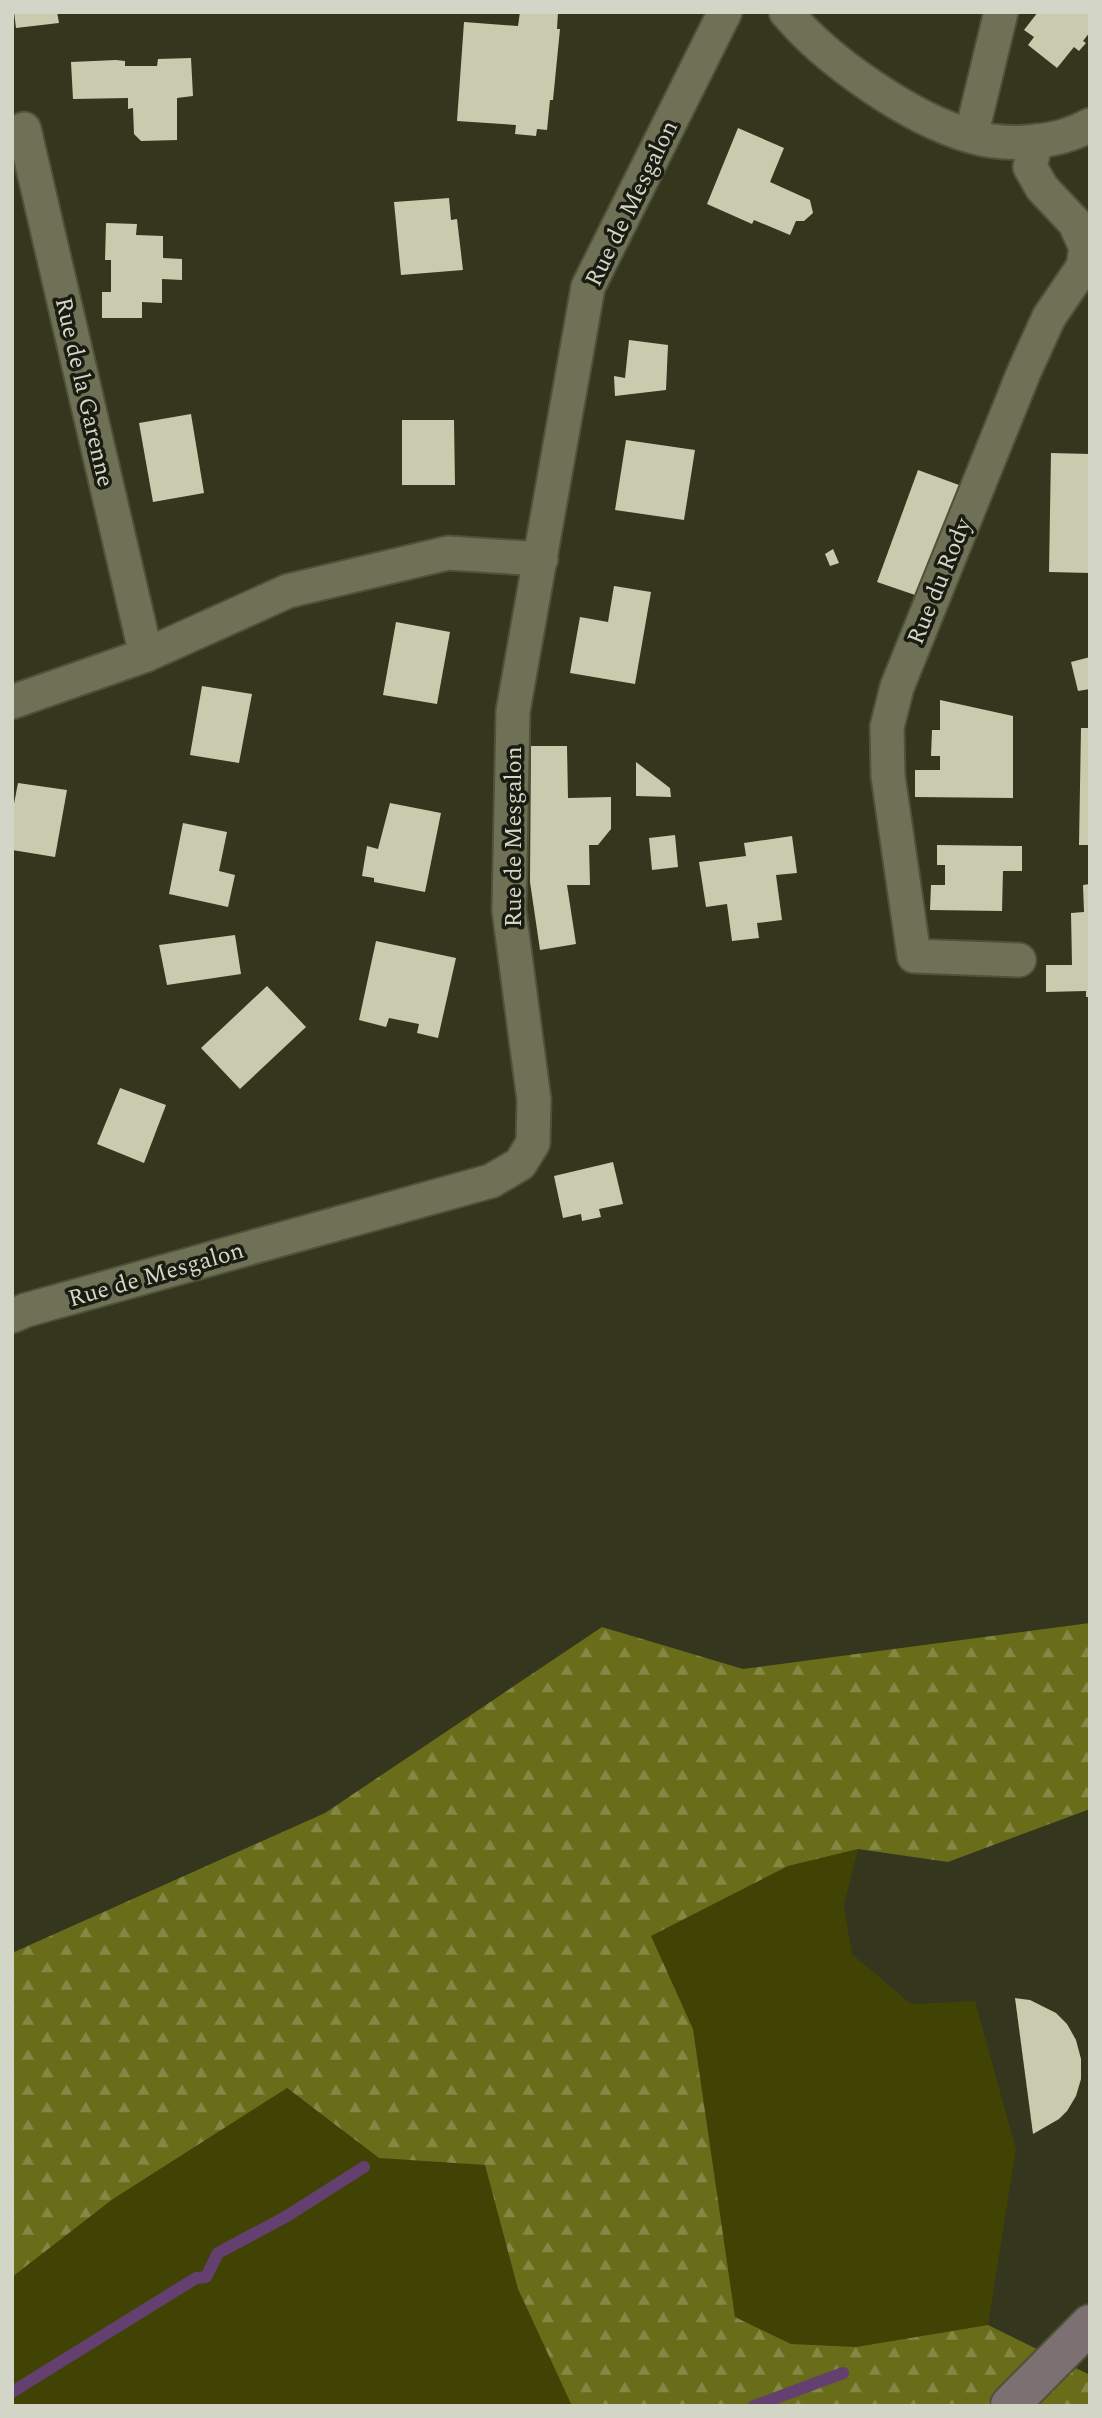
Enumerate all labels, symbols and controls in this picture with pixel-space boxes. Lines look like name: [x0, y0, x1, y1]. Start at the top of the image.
street label: Rue de Mesgalon: [576, 114, 688, 293]
street label: Rue de la Garenne: [45, 294, 123, 491]
street label: Rue du Rody: [898, 511, 982, 650]
street label: Rue de Mesgalon: [496, 746, 532, 928]
street label: Rue de Mesgalon: [64, 1233, 248, 1317]

